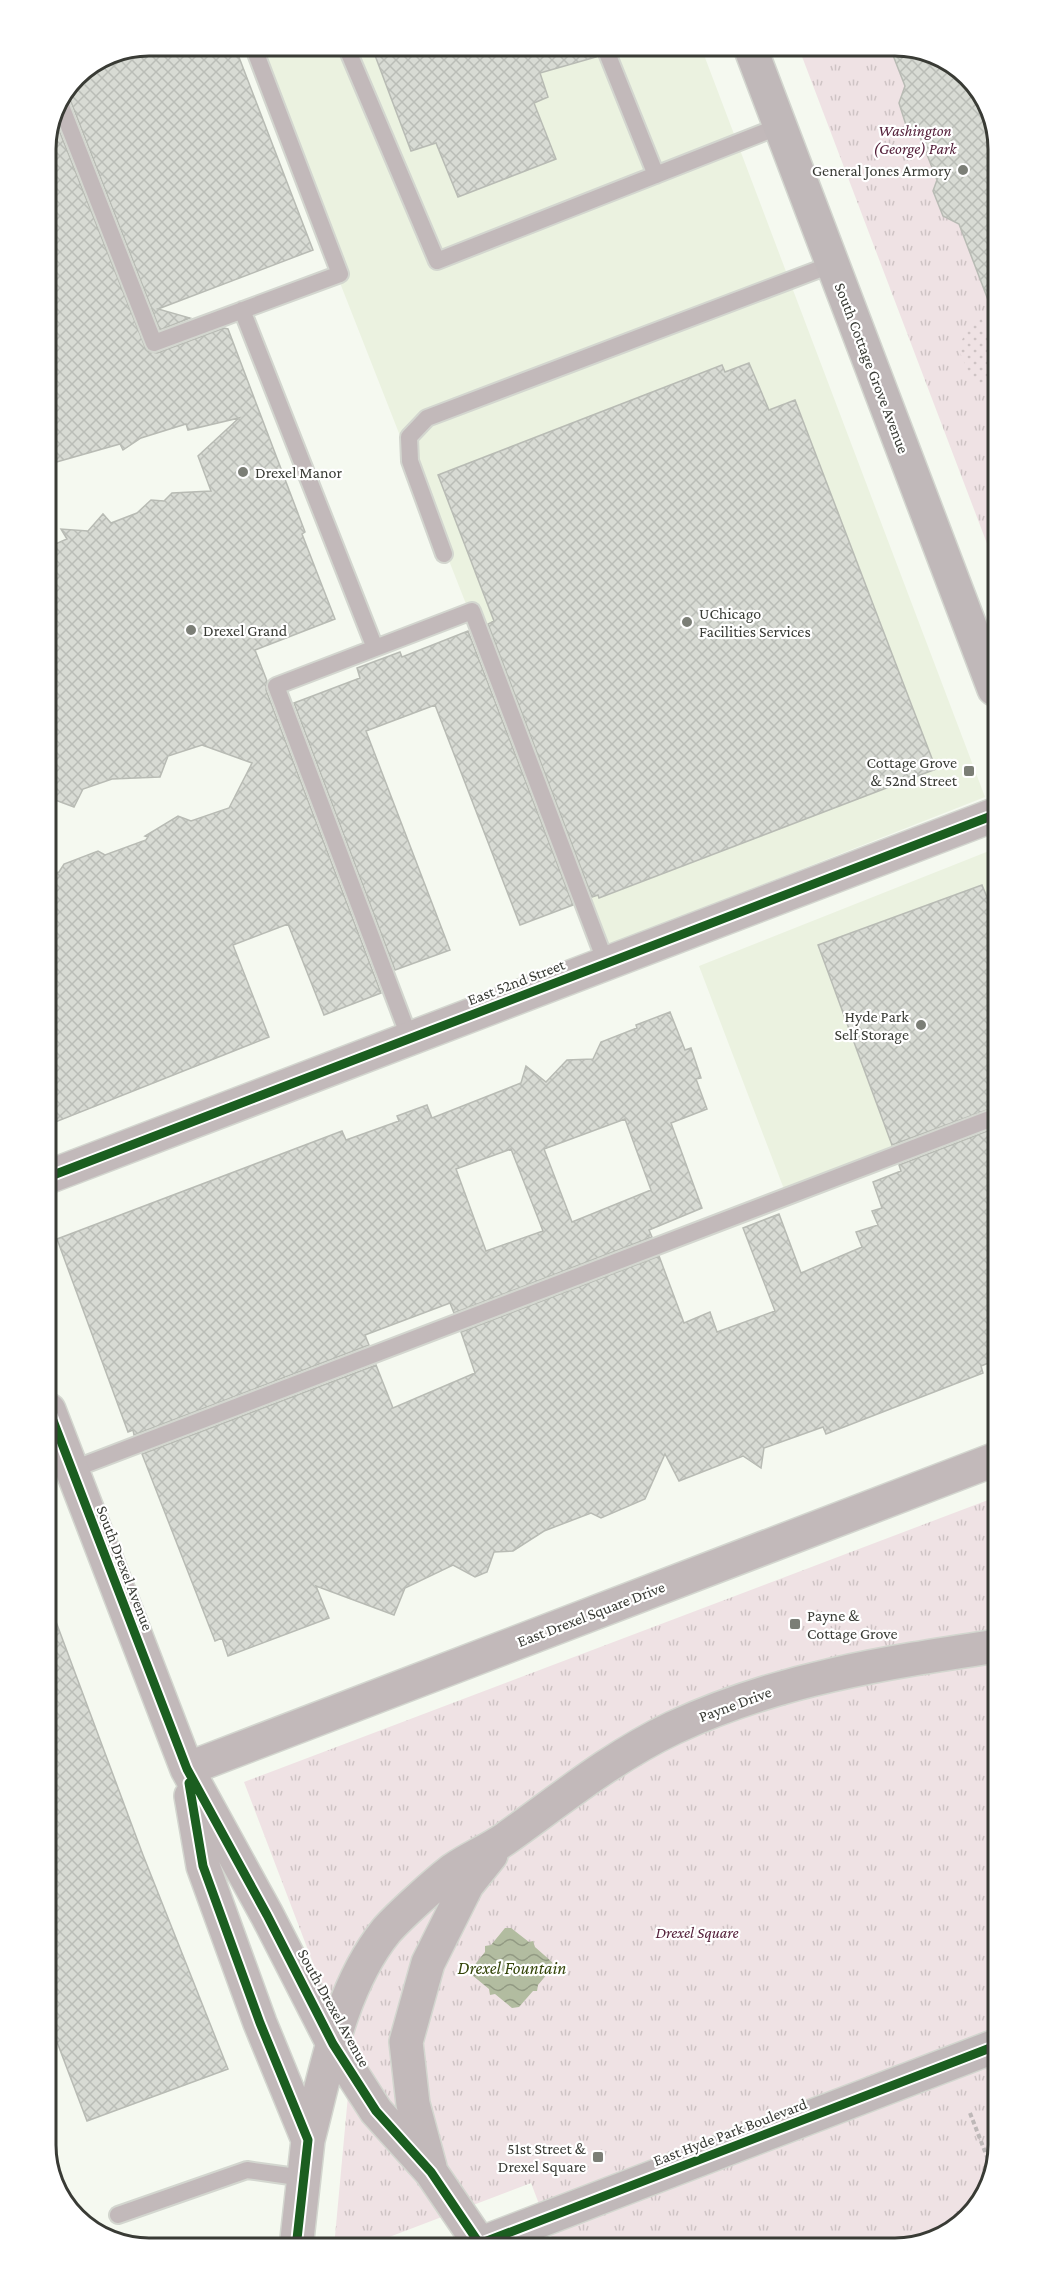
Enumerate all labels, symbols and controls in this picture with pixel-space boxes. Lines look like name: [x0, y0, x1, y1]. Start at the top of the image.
park label: Washington (George) Park: [873, 122, 958, 158]
place label: General Jones Armory: [812, 162, 952, 180]
marker: General Jones Armory: [956, 163, 970, 177]
street label: South Cottage Grove Avenue: [831, 280, 912, 456]
place label: Drexel Manor: [255, 464, 343, 481]
marker: Drexel Manor: [236, 465, 250, 479]
place label: UChicago Facilities Services: [699, 605, 811, 640]
marker: UChicago Facilities Services: [680, 615, 694, 629]
place label: Drexel Grand: [203, 622, 288, 639]
marker: Drexel Grand: [184, 623, 198, 637]
place label: Cottage Grove & 52nd Street: [866, 754, 958, 789]
marker: Cottage Grove & 52nd Street: [962, 764, 976, 778]
street label: East 52nd Street: [465, 955, 568, 1008]
place label: Hyde Park Self Storage: [834, 1008, 909, 1044]
marker: Hyde Park Self Storage: [914, 1018, 928, 1032]
street label: South Drexel Avenue: [93, 1503, 157, 1633]
street label: East Drexel Square Drive: [515, 1578, 668, 1651]
place label: Payne & Cottage Grove: [807, 1607, 898, 1643]
marker: Payne & Cottage Grove: [788, 1617, 802, 1631]
street label: Payne Drive: [696, 1683, 774, 1726]
park label: Drexel Square: [655, 1924, 739, 1942]
street label: South Drexel Avenue: [295, 1946, 373, 2070]
water label: Drexel Fountain: [458, 1958, 566, 1978]
street label: East Hyde Park Boulevard: [651, 2095, 810, 2170]
place label: 51st Street & Drexel Square: [498, 2140, 587, 2176]
marker: 51st Street & Drexel Square: [591, 2150, 605, 2164]

